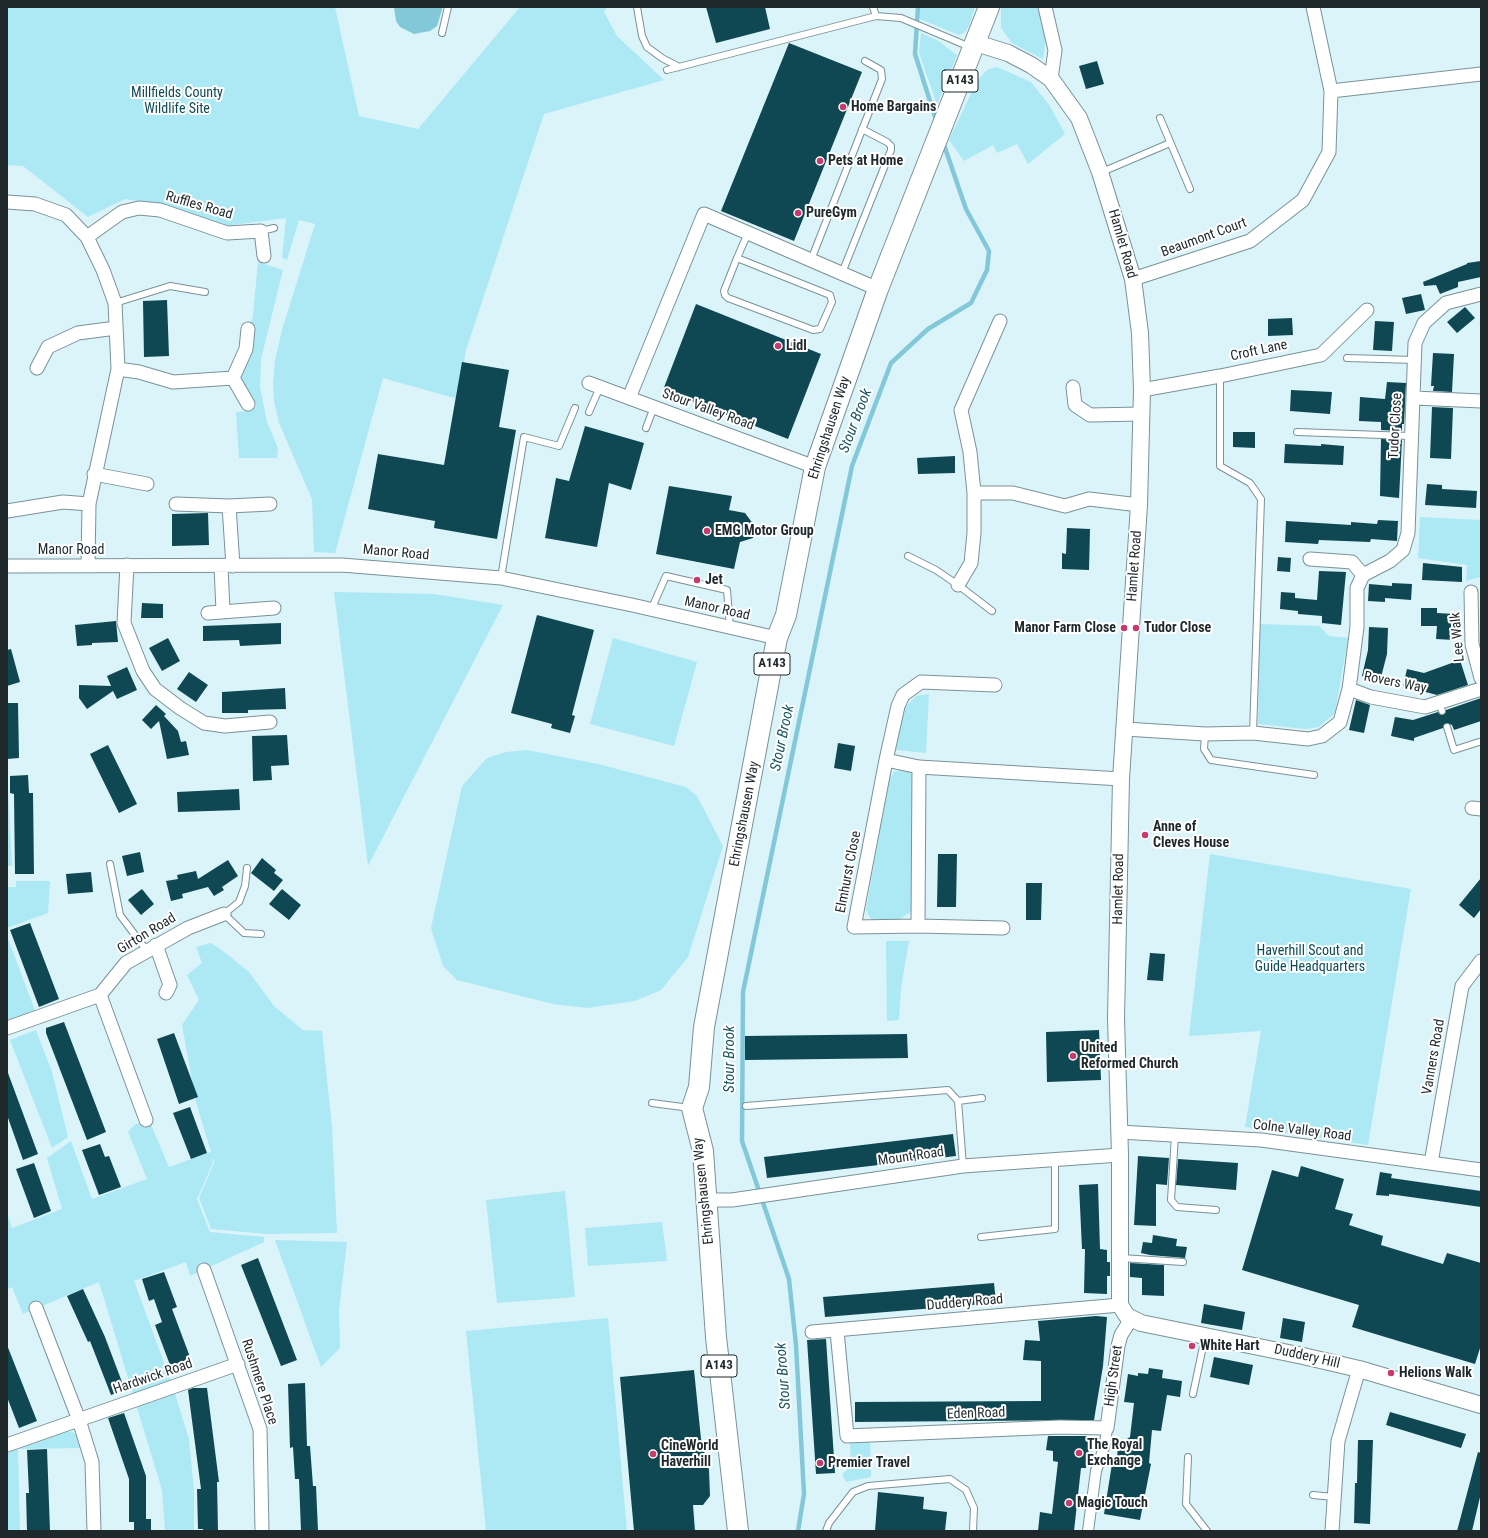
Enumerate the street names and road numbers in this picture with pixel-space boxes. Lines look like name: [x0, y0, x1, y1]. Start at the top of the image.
road number: A143: [942, 70, 978, 92]
street label: Ruffles Road: [164, 188, 234, 224]
street label: Hamlet Road: [1104, 207, 1140, 281]
street label: Beaumont Court: [1159, 215, 1249, 261]
street label: Croft Lane: [1229, 337, 1289, 365]
street label: Ehringshausen Way: [805, 374, 855, 482]
street label: Stour Valley Road: [660, 386, 756, 434]
street label: Tudor Close: [1386, 393, 1406, 459]
street label: Hamlet Road: [1124, 530, 1146, 602]
street label: Manor Road: [38, 542, 104, 558]
street label: Manor Road: [362, 542, 430, 564]
street label: Manor Road: [683, 593, 751, 625]
street label: Lee Walk: [1447, 612, 1469, 662]
road number: A143: [754, 653, 790, 675]
street label: Rovers Way: [1362, 669, 1428, 697]
street label: Ehringshausen Way: [727, 760, 763, 868]
street label: Elmhurst Close: [833, 829, 865, 915]
street label: Hamlet Road: [1110, 853, 1128, 925]
street label: Girton Road: [115, 910, 179, 958]
street label: Vanners Road: [1419, 1018, 1449, 1096]
street label: Colne Valley Road: [1252, 1117, 1352, 1145]
street label: Ehringshausen Way: [690, 1137, 718, 1245]
street label: Mount Road: [877, 1144, 945, 1170]
street label: Duddery Road: [926, 1291, 1004, 1315]
street label: Rushmere Place: [237, 1337, 281, 1427]
street label: Duddery Hill: [1272, 1341, 1342, 1373]
street label: High Street: [1101, 1344, 1127, 1408]
road number: A143: [701, 1355, 737, 1377]
street label: Hardwick Road: [111, 1356, 195, 1398]
street label: Eden Road: [947, 1405, 1005, 1423]

